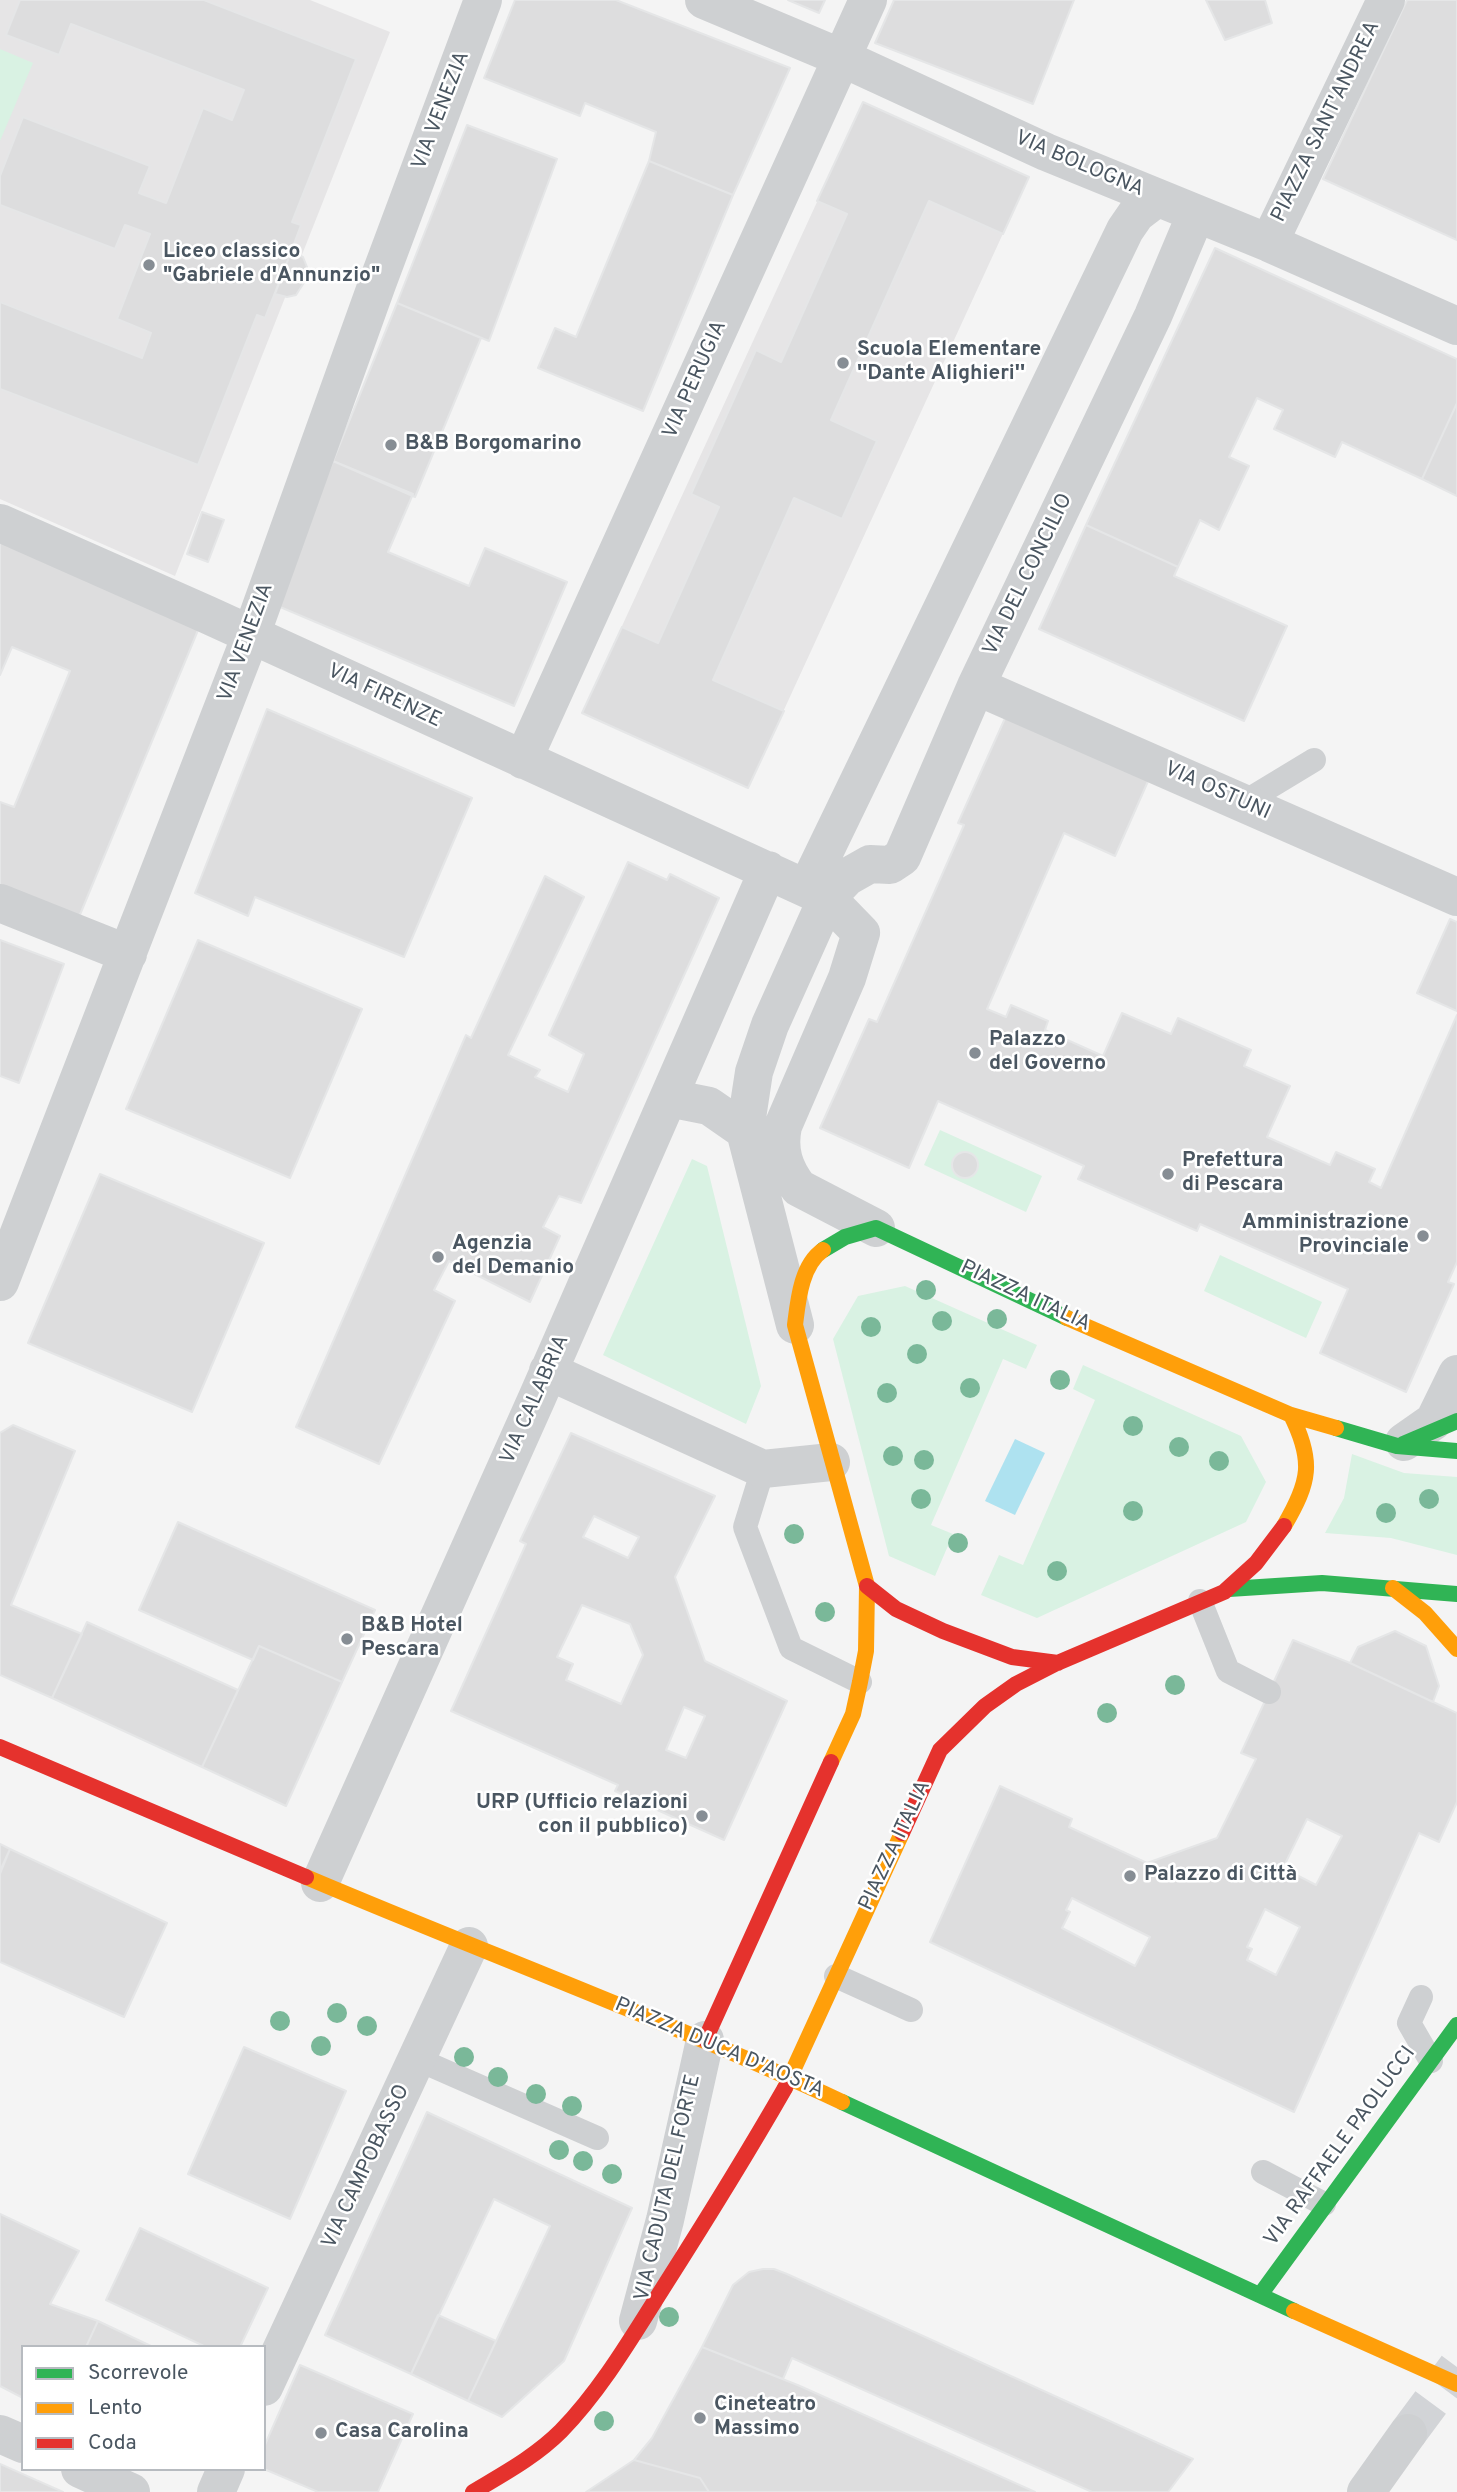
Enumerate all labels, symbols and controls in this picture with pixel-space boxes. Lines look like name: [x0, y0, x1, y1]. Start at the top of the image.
street label: PIAZZA SANT'ANDREA: [1267, 17, 1387, 227]
street label: VIA VENEZIA: [408, 48, 476, 174]
street label: VIA BOLOGNA: [1011, 127, 1147, 203]
place label: Liceo classico "Gabriele d'Annunzio": [163, 240, 380, 290]
marker: Liceo classico "Gabriele d'Annunzio": [141, 257, 157, 273]
street label: VIA PERUGIA: [659, 317, 733, 443]
place label: Scuola Elementare ''Dante Alighieri'': [857, 338, 1041, 388]
marker: Scuola Elementare ''Dante Alighieri'': [835, 355, 851, 371]
place label: B&B Borgomarino: [405, 432, 582, 458]
marker: B&B Borgomarino: [383, 437, 399, 453]
street label: VIA DEL CONCILIO: [979, 490, 1079, 660]
street label: VIA VENEZIA: [214, 580, 280, 706]
street label: VIA FIRENZE: [323, 660, 445, 734]
street label: VIA OSTUNI: [1160, 757, 1274, 827]
place label: Palazzo del Governo: [989, 1028, 1106, 1078]
marker: Palazzo del Governo: [967, 1045, 983, 1061]
place label: Prefettura di Pescara: [1182, 1149, 1283, 1199]
marker: Prefettura di Pescara: [1160, 1166, 1176, 1182]
place label: Amministrazione Provinciale: [1242, 1211, 1409, 1261]
marker: Amministrazione Provinciale: [1415, 1228, 1431, 1244]
place label: Agenzia del Demanio: [452, 1232, 574, 1282]
marker: Agenzia del Demanio: [430, 1249, 446, 1265]
street label: PIAZZA ITALIA: [956, 1256, 1094, 1338]
street label: VIA CALABRIA: [496, 1331, 576, 1469]
place label: B&B Hotel Pescara: [361, 1614, 463, 1664]
marker: B&B Hotel Pescara: [339, 1631, 355, 1647]
street label: PIAZZA ITALIA: [855, 1777, 937, 1915]
place label: URP (Ufficio relazioni con il pubblico): [476, 1791, 688, 1841]
marker: URP (Ufficio relazioni con il pubblico): [694, 1808, 710, 1824]
place label: Palazzo di Città: [1144, 1863, 1297, 1889]
marker: Palazzo di Città: [1122, 1868, 1138, 1884]
street label: PIAZZA DUCA D'AOSTA: [611, 1993, 827, 2105]
street label: VIA RAFFAELE PAOLUCCI: [1260, 2042, 1422, 2252]
street label: VIA CADUTA DEL FORTE: [631, 2072, 707, 2304]
street label: VIA CAMPOBASSO: [318, 2081, 416, 2253]
legend: [21, 2345, 266, 2471]
text: Scorrevole: [88, 2360, 188, 2387]
place label: Cineteatro Massimo: [714, 2393, 816, 2443]
text: Lento: [88, 2395, 142, 2422]
marker: Cineteatro Massimo: [692, 2410, 708, 2426]
place label: Casa Carolina: [335, 2420, 469, 2446]
marker: Casa Carolina: [313, 2425, 329, 2441]
text: Coda: [88, 2430, 137, 2457]

